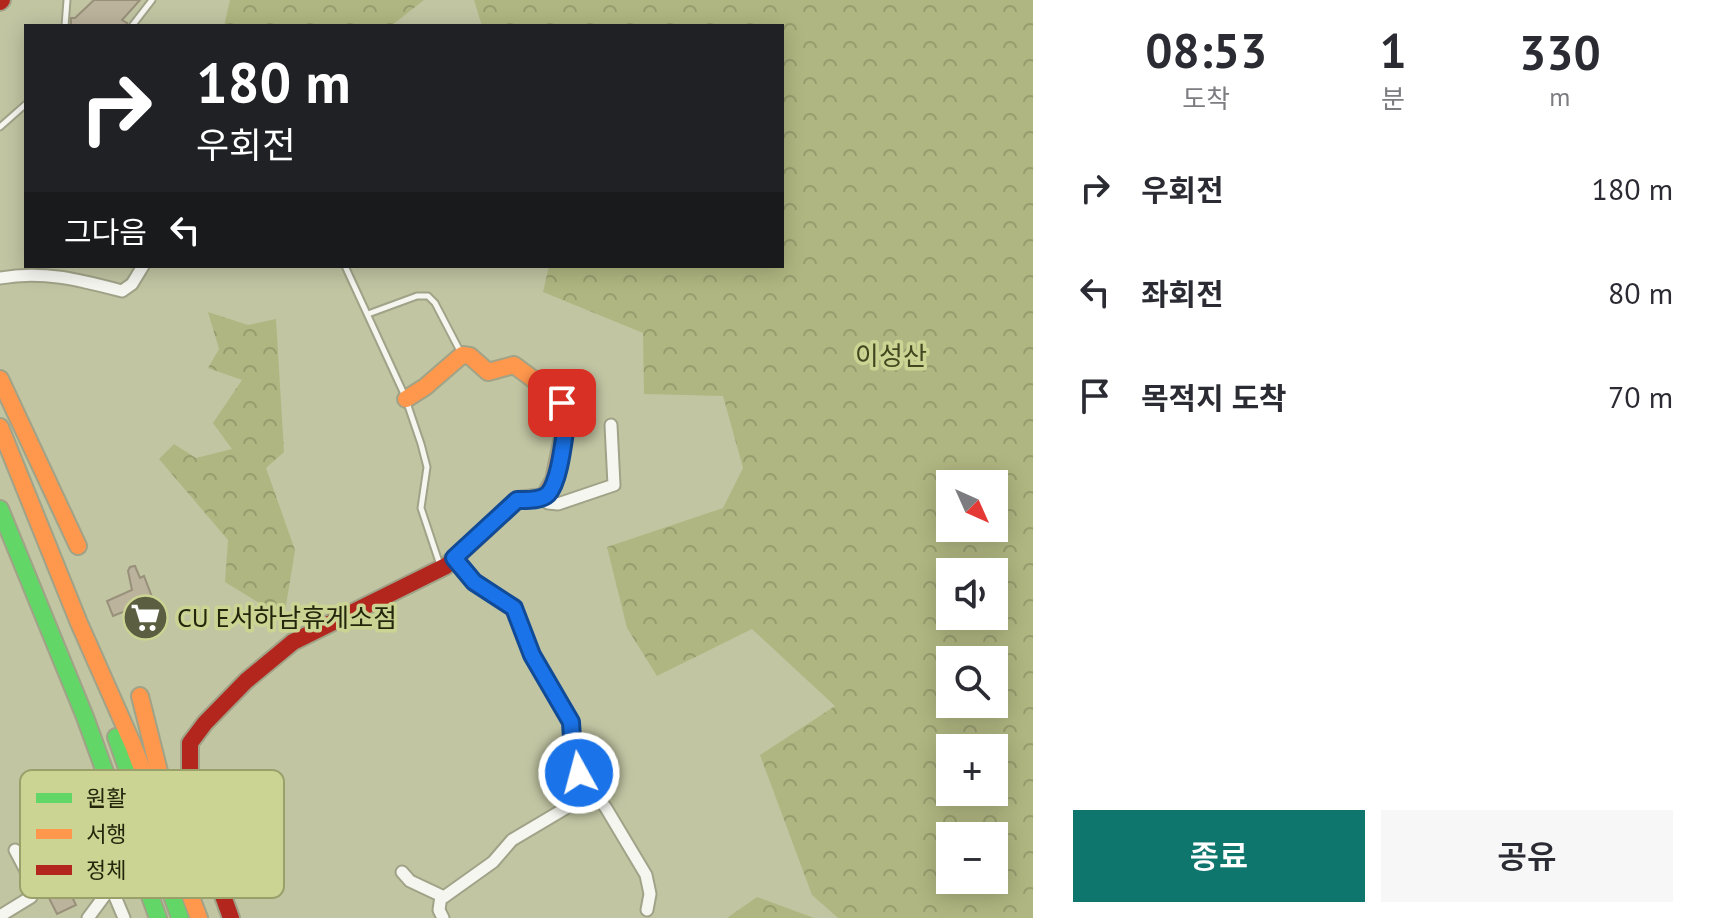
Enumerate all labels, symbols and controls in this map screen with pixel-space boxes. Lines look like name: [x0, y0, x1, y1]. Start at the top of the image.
text: 08:53: [1145, 19, 1267, 81]
text: 1: [1379, 19, 1407, 81]
text: 330: [1519, 21, 1601, 83]
text: 180 m: [196, 46, 351, 118]
icon: right: [64, 56, 168, 160]
text: m: [1549, 80, 1570, 113]
text: 도착: [1182, 82, 1230, 115]
text: 분: [1381, 82, 1405, 115]
text: 우회전: [196, 121, 295, 168]
icon: right: [1073, 166, 1117, 210]
text: 180 m: [1592, 169, 1673, 208]
text: 우회전: [1141, 170, 1224, 209]
icon: left: [163, 208, 207, 252]
text: 그다음: [64, 212, 147, 251]
icon: left: [1073, 270, 1117, 314]
text: 80 m: [1608, 273, 1673, 312]
text: 좌회전: [1141, 274, 1224, 313]
park label: 이성산: [855, 339, 927, 372]
pin: [528, 369, 596, 437]
icon: arrive: [1073, 374, 1117, 418]
text: 70 m: [1608, 377, 1673, 416]
text: 목적지 도착: [1141, 378, 1287, 417]
icon: arrive: [540, 381, 584, 425]
north arrow: [936, 470, 1008, 542]
map controls: [936, 470, 1008, 894]
button: sound: [936, 558, 1008, 630]
supermarket icon: CU E서하남휴게소점: [122, 594, 170, 642]
place label: CU E서하남휴게소점: [177, 601, 397, 634]
button: search: [936, 646, 1008, 718]
position arrow: [537, 731, 621, 815]
button: +: [936, 734, 1008, 806]
legend: [20, 770, 284, 898]
text: 원활: [86, 784, 126, 812]
button: 종료: [1073, 810, 1365, 902]
button: 공유: [1381, 810, 1673, 902]
text: 서행: [86, 820, 126, 848]
button: −: [936, 822, 1008, 894]
text: 정체: [86, 856, 126, 884]

